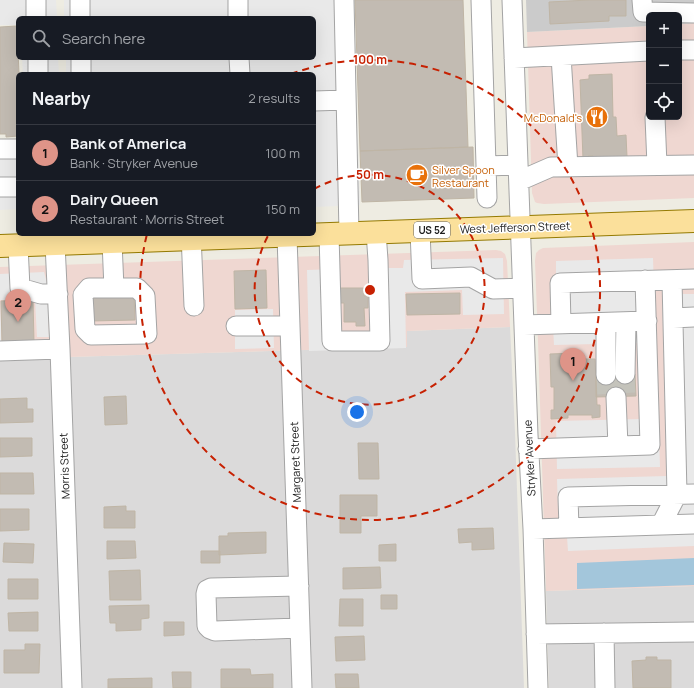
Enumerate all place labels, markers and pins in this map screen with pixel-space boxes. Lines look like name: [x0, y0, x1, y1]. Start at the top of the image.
restaurant icon: McDonald's: [584, 104, 610, 130]
place label: McDonald's: [524, 110, 582, 125]
cafe icon: Silver Spoon Restaurant: [404, 162, 430, 188]
place label: Silver Spoon Restaurant: [432, 162, 495, 190]
centre of rings: [363, 283, 377, 297]
pin: 2: [5, 289, 31, 322]
pin: 1: [560, 348, 586, 381]

